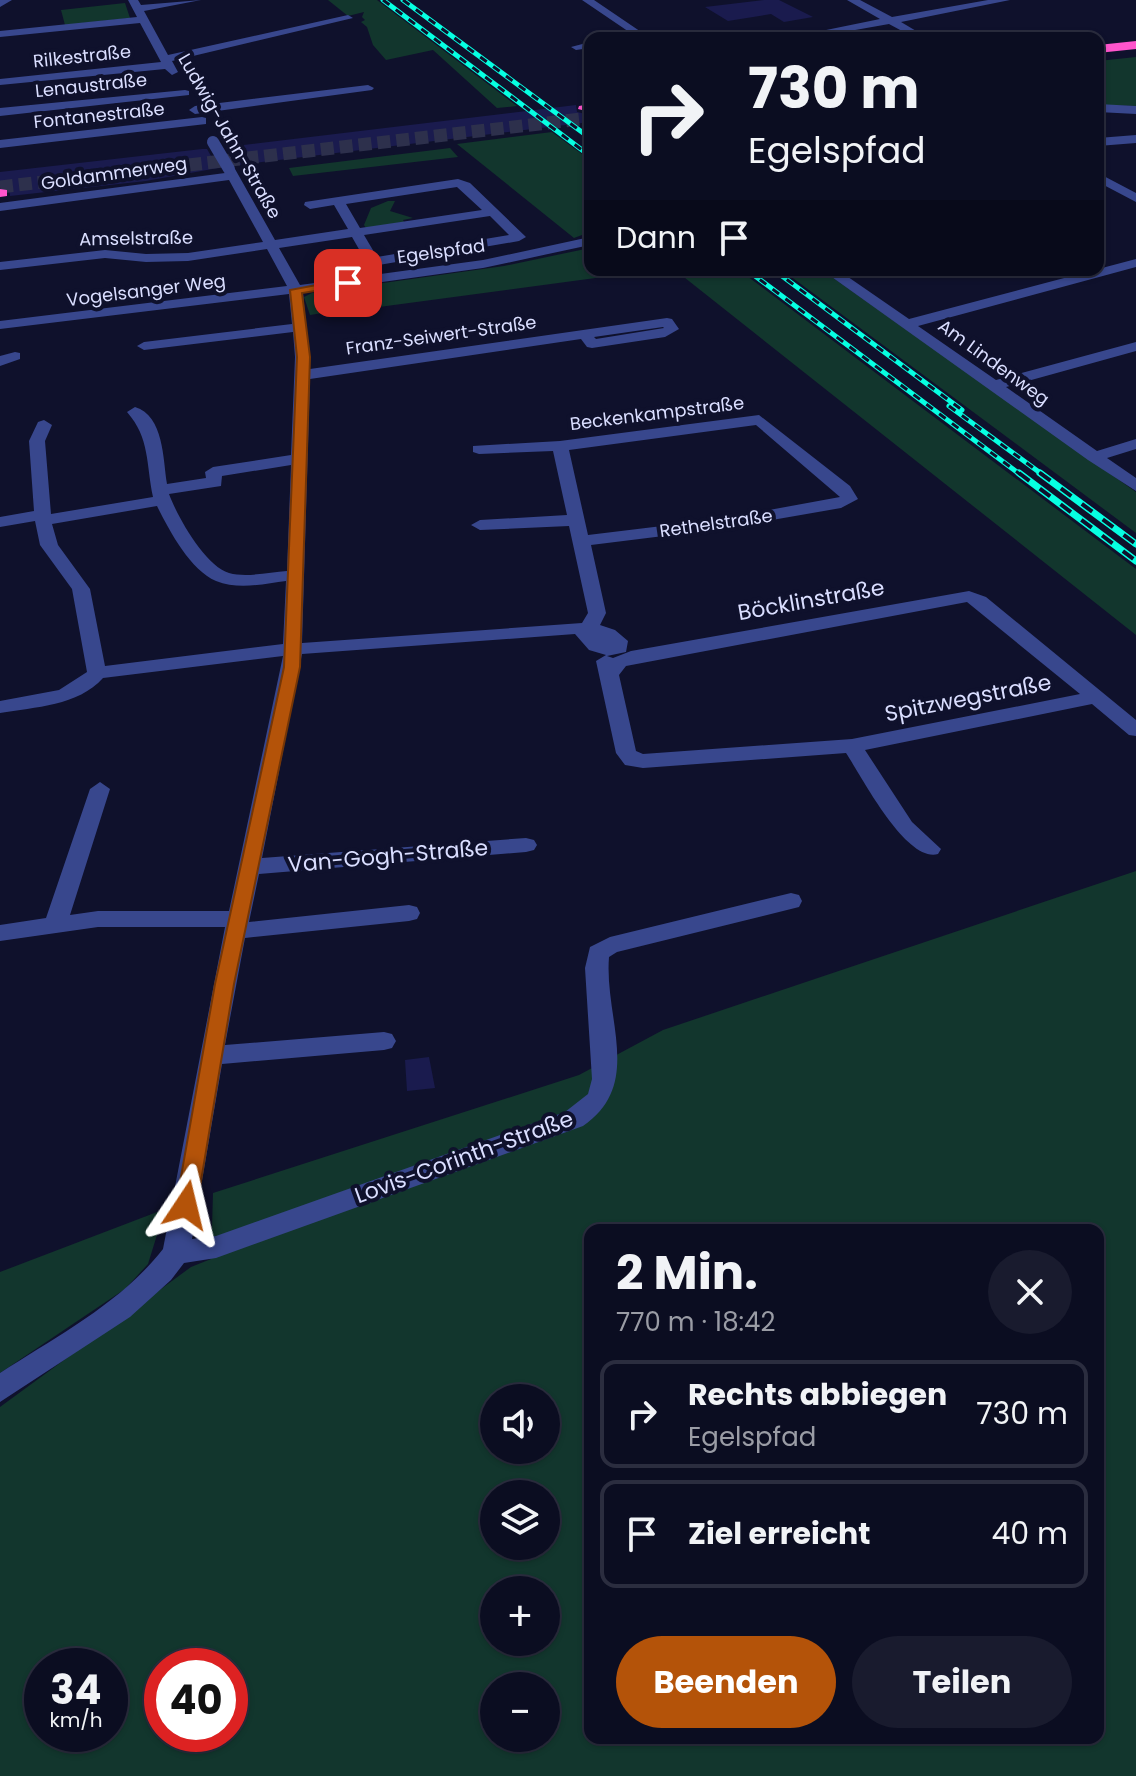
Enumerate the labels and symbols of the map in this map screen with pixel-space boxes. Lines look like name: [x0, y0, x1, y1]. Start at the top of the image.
street label: Rilkestraße: [32, 38, 132, 74]
street label: Ludwig-Jahn-Straße: [172, 49, 288, 223]
street label: Lenaustraße: [34, 67, 148, 103]
street label: Fontanestraße: [32, 96, 166, 134]
street label: Goldammerweg: [39, 150, 189, 196]
street label: Amselstraße: [79, 225, 193, 251]
street label: Egelspfad: [395, 232, 487, 270]
pin: [314, 249, 382, 317]
street label: Vogelsanger Weg: [65, 268, 227, 312]
street label: Franz-Seiwert-Straße: [344, 309, 538, 361]
street label: Am Lindenweg: [933, 313, 1055, 411]
street label: Beckenkampstraße: [568, 390, 746, 436]
street label: Rethelstraße: [658, 503, 774, 543]
street label: Böcklinstraße: [735, 572, 887, 628]
street label: Spitzwegstraße: [882, 667, 1054, 729]
street label: Van-Gogh-Straße: [287, 832, 489, 880]
street label: Lovis-Corinth-Straße: [350, 1103, 578, 1211]
position arrow: [144, 1163, 228, 1247]
speed limit sign: 40: [144, 1648, 248, 1752]

